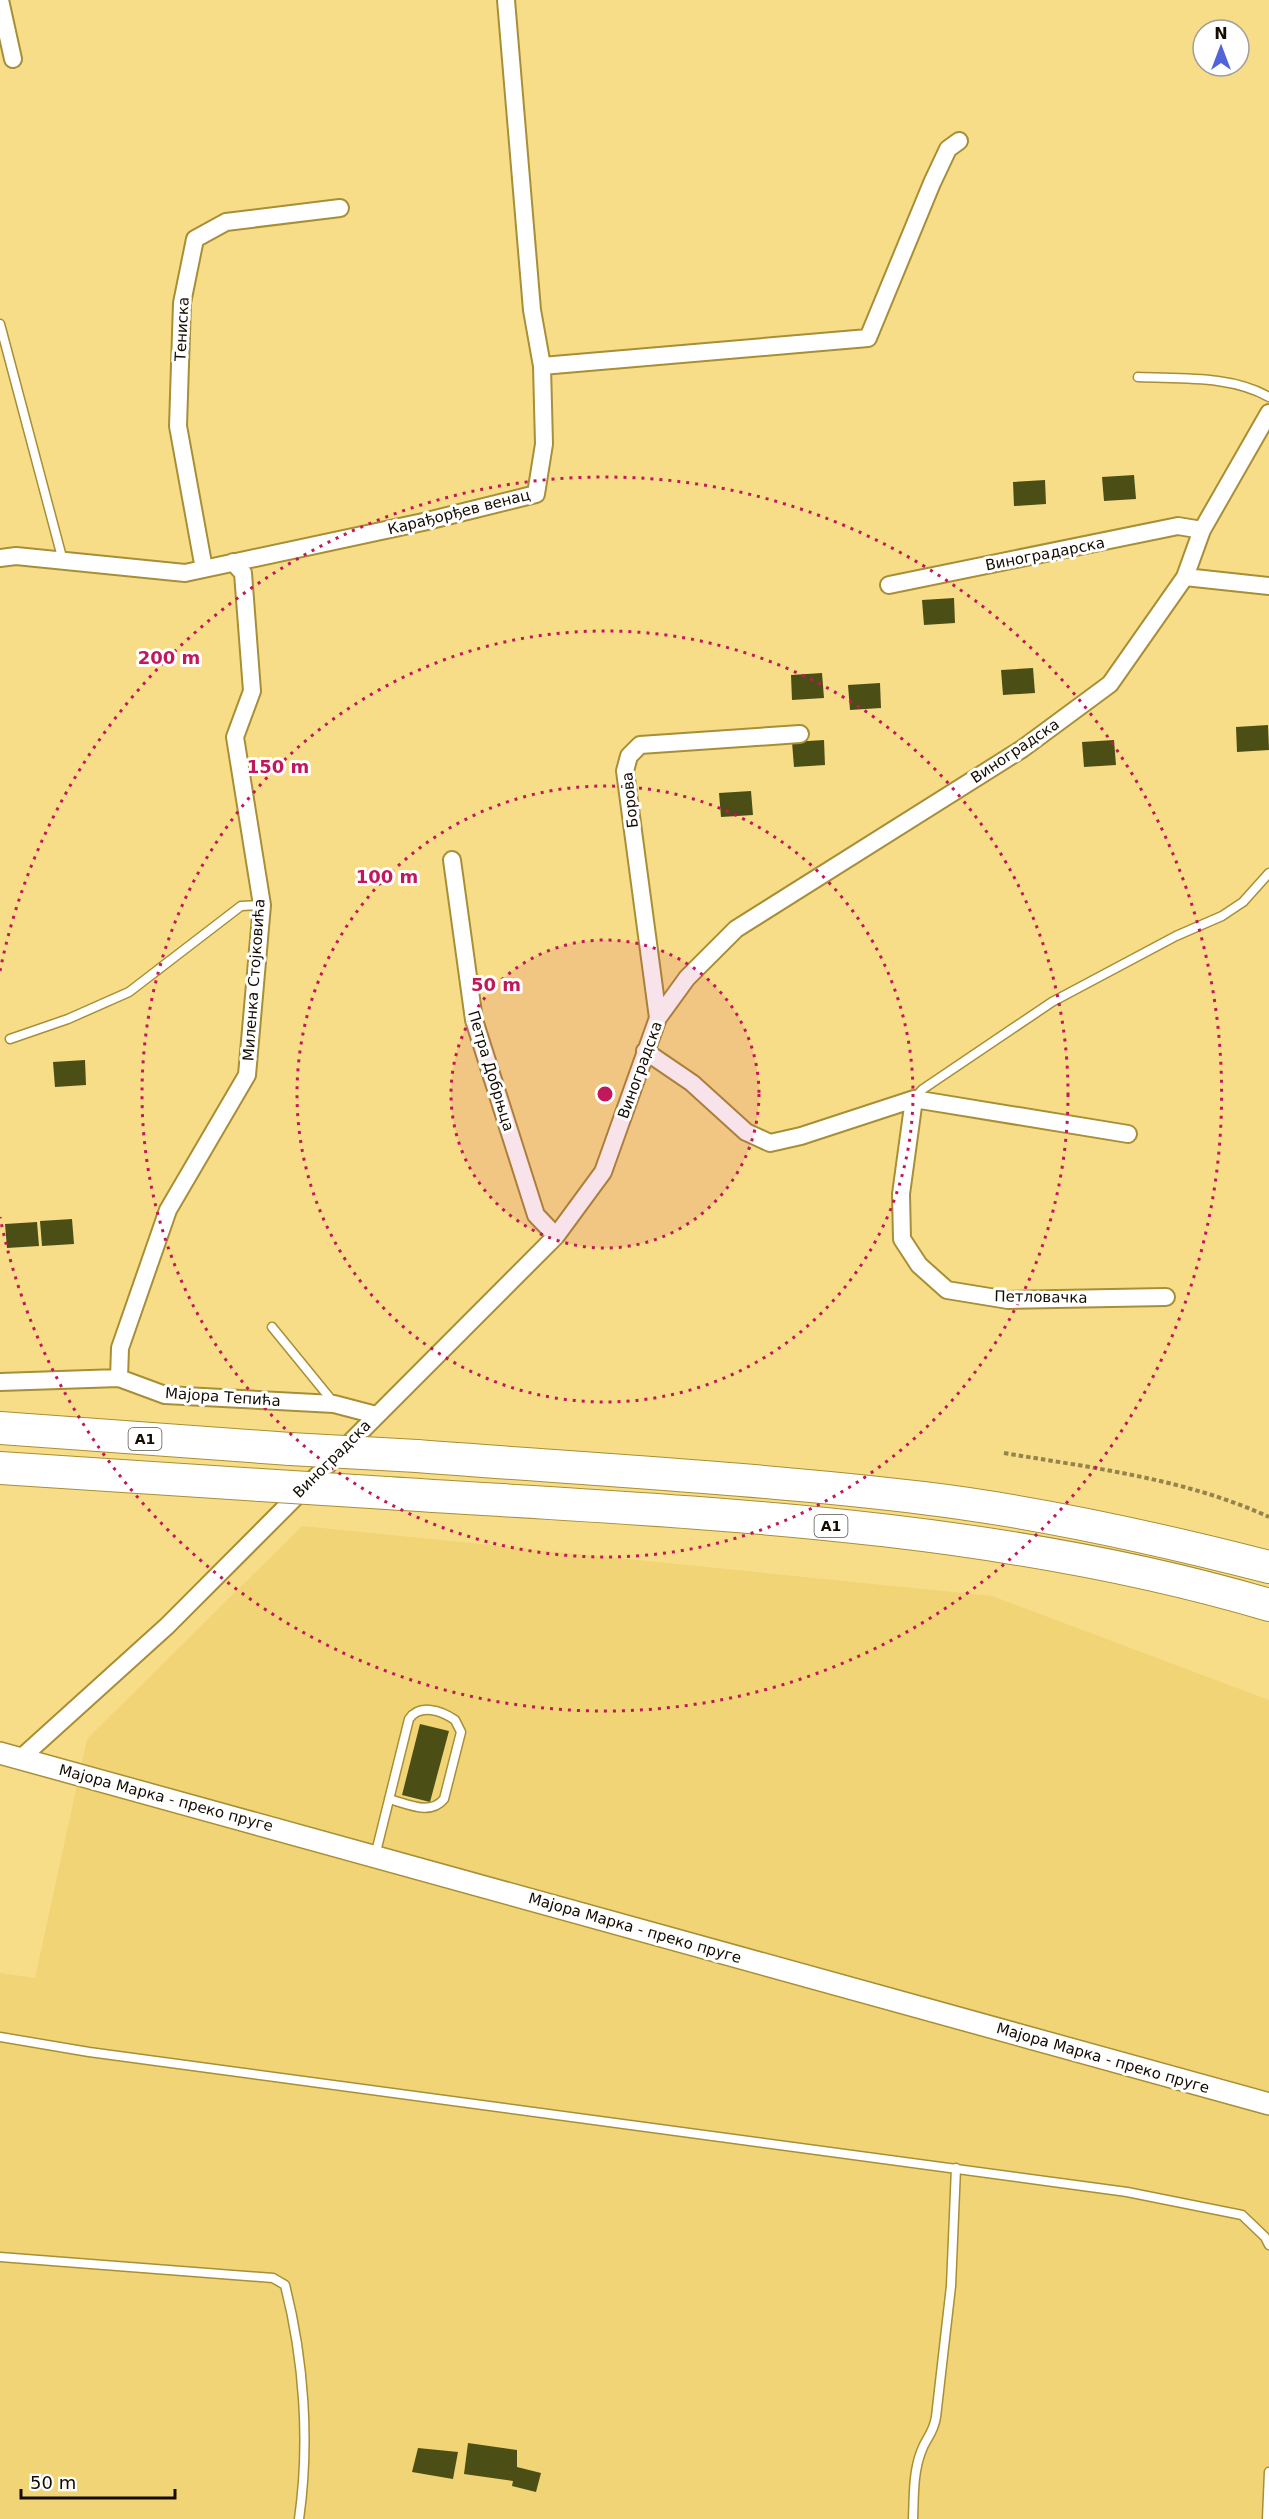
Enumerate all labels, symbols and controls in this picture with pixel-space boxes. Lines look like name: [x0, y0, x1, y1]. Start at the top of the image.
north arrow: [1191, 18, 1251, 78]
text: N: [1214, 24, 1228, 43]
street label: Тениска: [171, 296, 193, 363]
street label: Карађорђев венац: [386, 486, 532, 538]
street label: Виноградарска: [984, 534, 1106, 574]
text: 200 m: [138, 647, 200, 668]
street label: Виноградска: [967, 715, 1063, 787]
text: 150 m: [247, 756, 309, 777]
street label: Борова: [618, 771, 642, 829]
text: 100 m: [356, 866, 418, 887]
street label: Миленка Стојковића: [239, 898, 269, 1062]
text: 50 m: [471, 974, 521, 995]
street label: Петра Добрњца: [464, 1008, 518, 1134]
street label: Виноградска: [614, 1019, 666, 1121]
centre of rings: [595, 1084, 615, 1104]
street label: Петловачка: [994, 1287, 1088, 1307]
street label: Мајора Тепића: [165, 1384, 281, 1410]
street label: Виноградска: [289, 1416, 375, 1502]
road number: A1: [128, 1428, 162, 1450]
road number: A1: [814, 1515, 848, 1537]
street label: Мајора Марка - преко пруге: [57, 1761, 275, 1835]
street label: Мајора Марка - преко пруге: [526, 1889, 744, 1967]
street label: Мајора Марка - преко пруге: [994, 2019, 1212, 2097]
scale bar: [21, 2462, 176, 2500]
text: 50 m: [30, 2472, 76, 2493]

